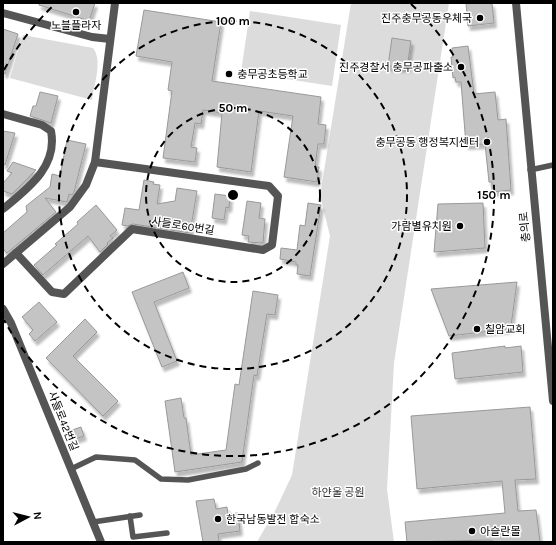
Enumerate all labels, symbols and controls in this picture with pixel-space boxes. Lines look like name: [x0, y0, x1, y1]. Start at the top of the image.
marker: 노블플라자: [71, 7, 81, 17]
place label: 진주충무공동우체국: [381, 12, 472, 25]
marker: 진주충무공동우체국: [475, 13, 485, 23]
text: 100 m: [216, 14, 250, 28]
place label: 노블플라자: [51, 19, 101, 32]
place label: 진주경찰서 충무공파출소: [339, 61, 453, 74]
marker: 진주경찰서 충무공파출소: [456, 62, 466, 72]
place label: 충무공초등학교: [237, 68, 308, 81]
marker: 충무공초등학교: [224, 69, 234, 79]
text: 50 m: [219, 101, 248, 115]
place label: 충무공동 행정복지센터: [375, 136, 479, 149]
marker: 충무공동 행정복지센터: [482, 137, 492, 147]
centre of rings: [226, 188, 240, 202]
text: 150 m: [477, 188, 511, 202]
street label: 충의로: [517, 211, 533, 243]
street label: 사들로60번길: [151, 215, 215, 237]
place label: 가람별유치원: [391, 220, 452, 233]
marker: 가람별유치원: [455, 221, 465, 231]
place label: 칠암교회: [485, 323, 525, 336]
marker: 칠암교회: [472, 324, 482, 334]
street label: 사들로42번길: [45, 389, 81, 453]
park label: 하얀울 공원: [311, 486, 365, 499]
north arrow: [8, 497, 48, 537]
text: N: [30, 511, 44, 521]
place label: 한국남동발전 합숙소: [226, 513, 320, 526]
marker: 한국남동발전 합숙소: [213, 514, 223, 524]
place label: 아슬란몰: [480, 525, 520, 538]
marker: 아슬란몰: [467, 526, 477, 536]

